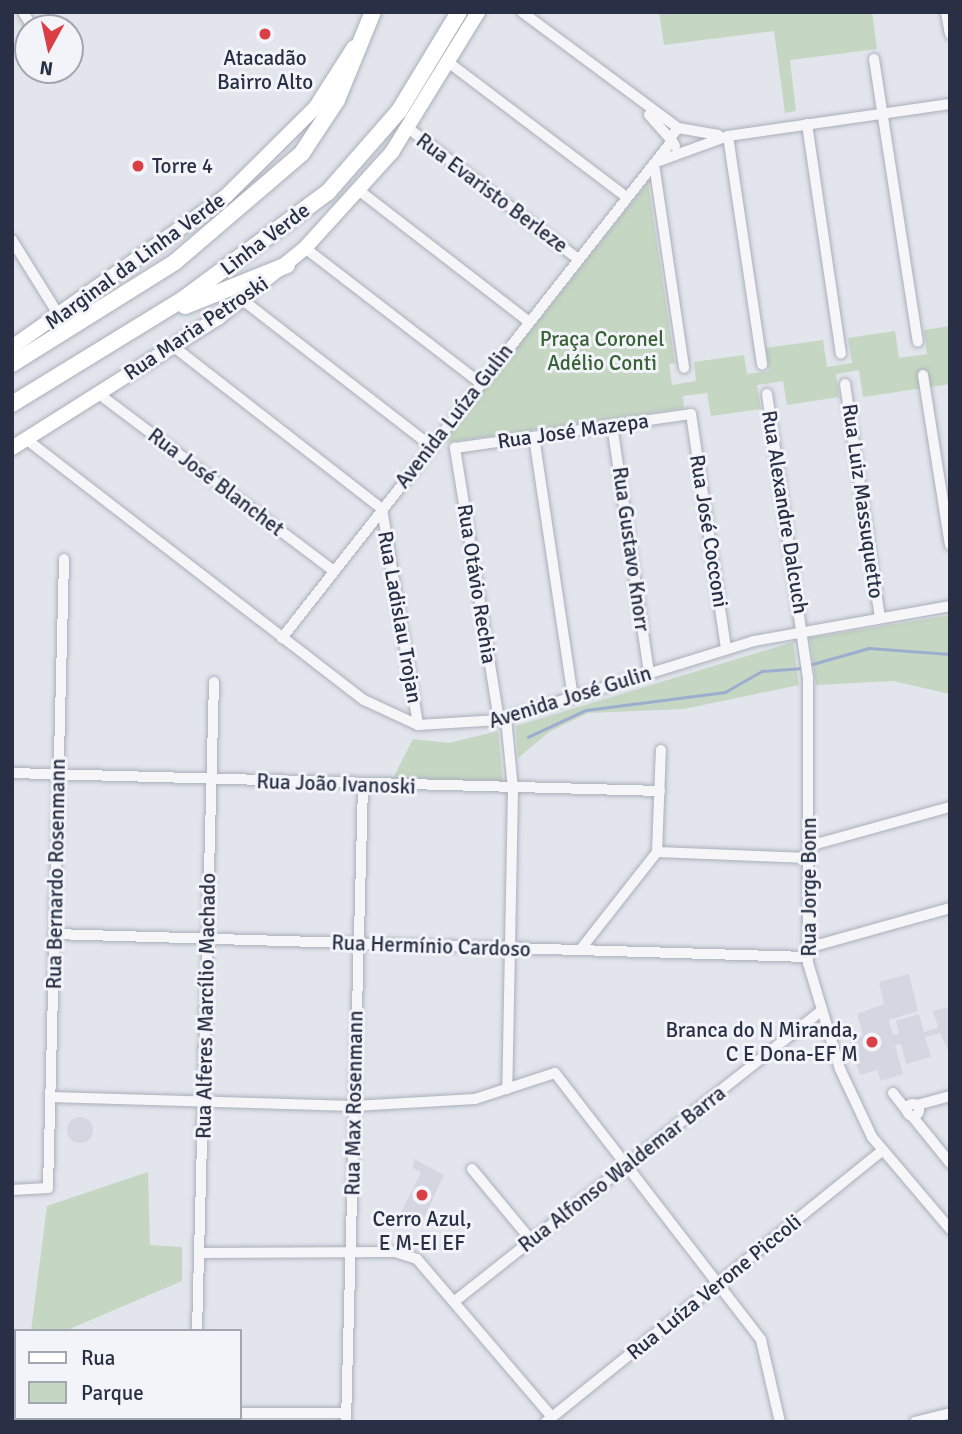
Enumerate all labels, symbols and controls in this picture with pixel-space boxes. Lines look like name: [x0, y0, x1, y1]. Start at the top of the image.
north arrow: [14, 14, 84, 84]
marker: Atacadão Bairro Alto: [257, 26, 273, 42]
place label: Atacadão Bairro Alto: [217, 45, 313, 95]
text: N: [38, 55, 55, 81]
street label: Rua Evaristo Berleze: [411, 128, 573, 258]
place label: Torre 4: [152, 153, 213, 179]
marker: Torre 4: [130, 158, 146, 174]
street label: Marginal da Linha Verde: [40, 187, 230, 335]
street label: Linha Verde: [215, 197, 315, 281]
street label: Rua Maria Petroski: [119, 271, 273, 385]
park label: Praça Coronel Adélio Conti: [540, 326, 664, 376]
street label: Avenida Luíza Gulin: [390, 339, 518, 493]
street label: Rua Luiz Massuquetto: [837, 402, 889, 600]
street label: Rua José Mazepa: [496, 408, 650, 454]
street label: Rua Alexandre Dalcuch: [756, 408, 814, 616]
street label: Rua José Blanchet: [143, 423, 289, 541]
street label: Rua José Cocconi: [684, 453, 734, 609]
street label: Rua Gustavo Knorr: [607, 465, 655, 633]
street label: Rua Otávio Rechia: [452, 502, 502, 666]
street label: Rua Ladislau Trojan: [372, 529, 428, 705]
street label: Avenida José Gulin: [486, 660, 654, 734]
street label: Rua Bernardo Rosenmann: [41, 758, 71, 990]
street label: Rua João Ivanoski: [256, 769, 416, 799]
street label: Rua Jorge Bonn: [796, 817, 822, 957]
street label: Rua Alferes Marcílio Machado: [191, 873, 221, 1139]
street label: Rua Hermínio Cardoso: [331, 930, 531, 962]
street label: Rua Max Rosenmann: [340, 1010, 368, 1196]
place label: Branca do N Miranda, C E Dona-EF M: [665, 1017, 858, 1067]
marker: Branca do N Miranda, C E Dona-EF M: [864, 1034, 880, 1050]
street label: Rua Alfonso Waldemar Barra: [513, 1080, 731, 1258]
marker: Cerro Azul, E M-EI EF: [414, 1187, 430, 1203]
place label: Cerro Azul, E M-EI EF: [372, 1206, 472, 1256]
street label: Rua Luíza Verone Piccoli: [622, 1209, 806, 1365]
legend: [14, 1329, 242, 1420]
text: Rua: [81, 1345, 115, 1371]
text: Parque: [81, 1380, 144, 1406]

